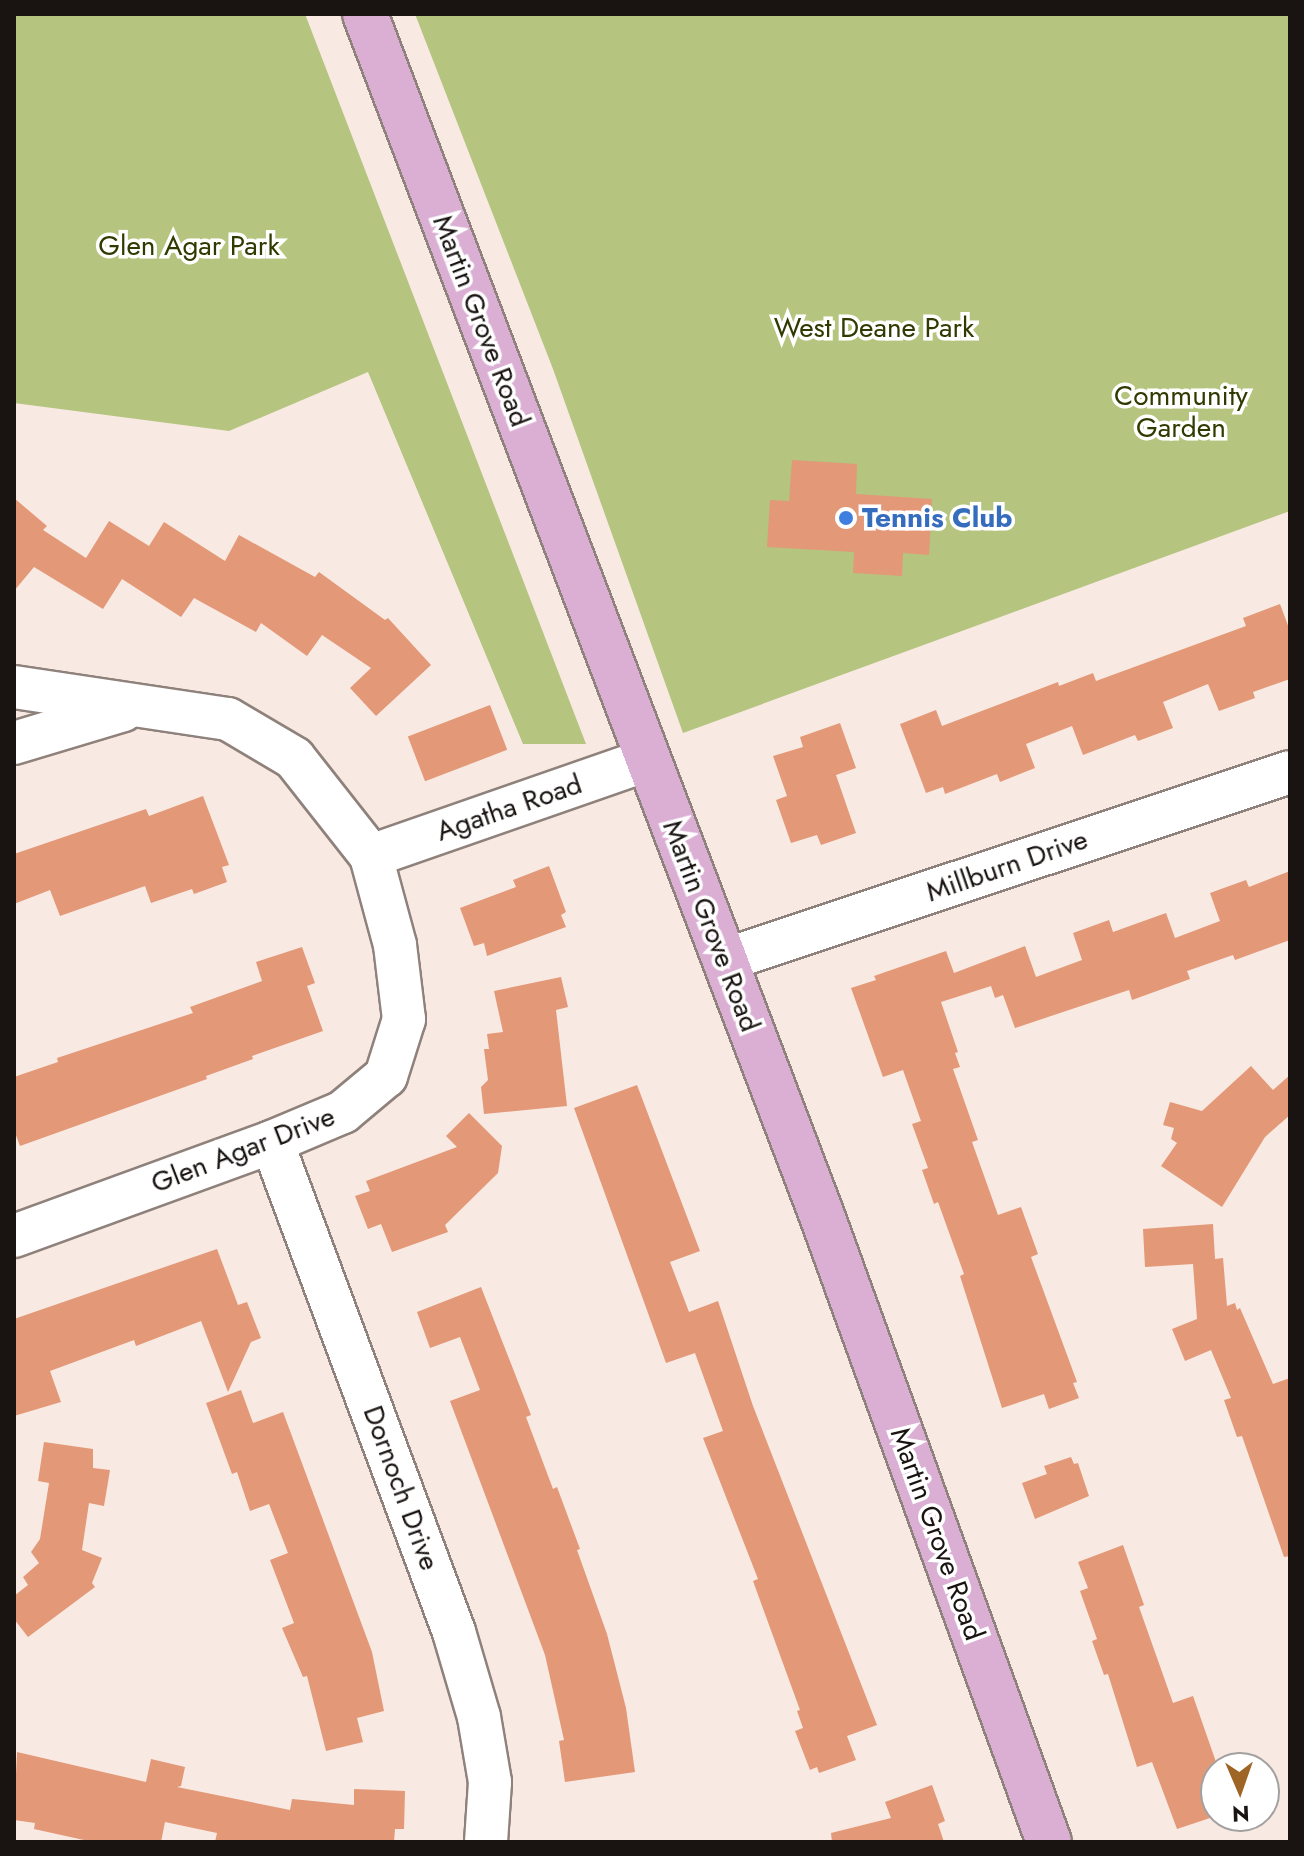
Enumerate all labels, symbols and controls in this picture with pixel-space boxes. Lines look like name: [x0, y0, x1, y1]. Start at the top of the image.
street label: Martin Grove Road: [425, 211, 537, 431]
park label: Glen Agar Park: [98, 229, 280, 263]
park label: West Deane Park: [774, 311, 974, 345]
park label: Community Garden: [1114, 379, 1248, 445]
place label: Tennis Club: [862, 501, 1013, 535]
marker: Tennis Club: [837, 509, 855, 527]
street label: Agatha Road: [432, 767, 586, 849]
street label: Martin Grove Road: [655, 816, 767, 1036]
street label: Millburn Drive: [922, 823, 1092, 909]
street label: Glen Agar Drive: [147, 1100, 339, 1200]
street label: Dornoch Drive: [356, 1401, 446, 1575]
street label: Martin Grove Road: [883, 1423, 991, 1645]
north arrow: [1200, 1752, 1280, 1832]
text: N: [1231, 1798, 1250, 1830]

